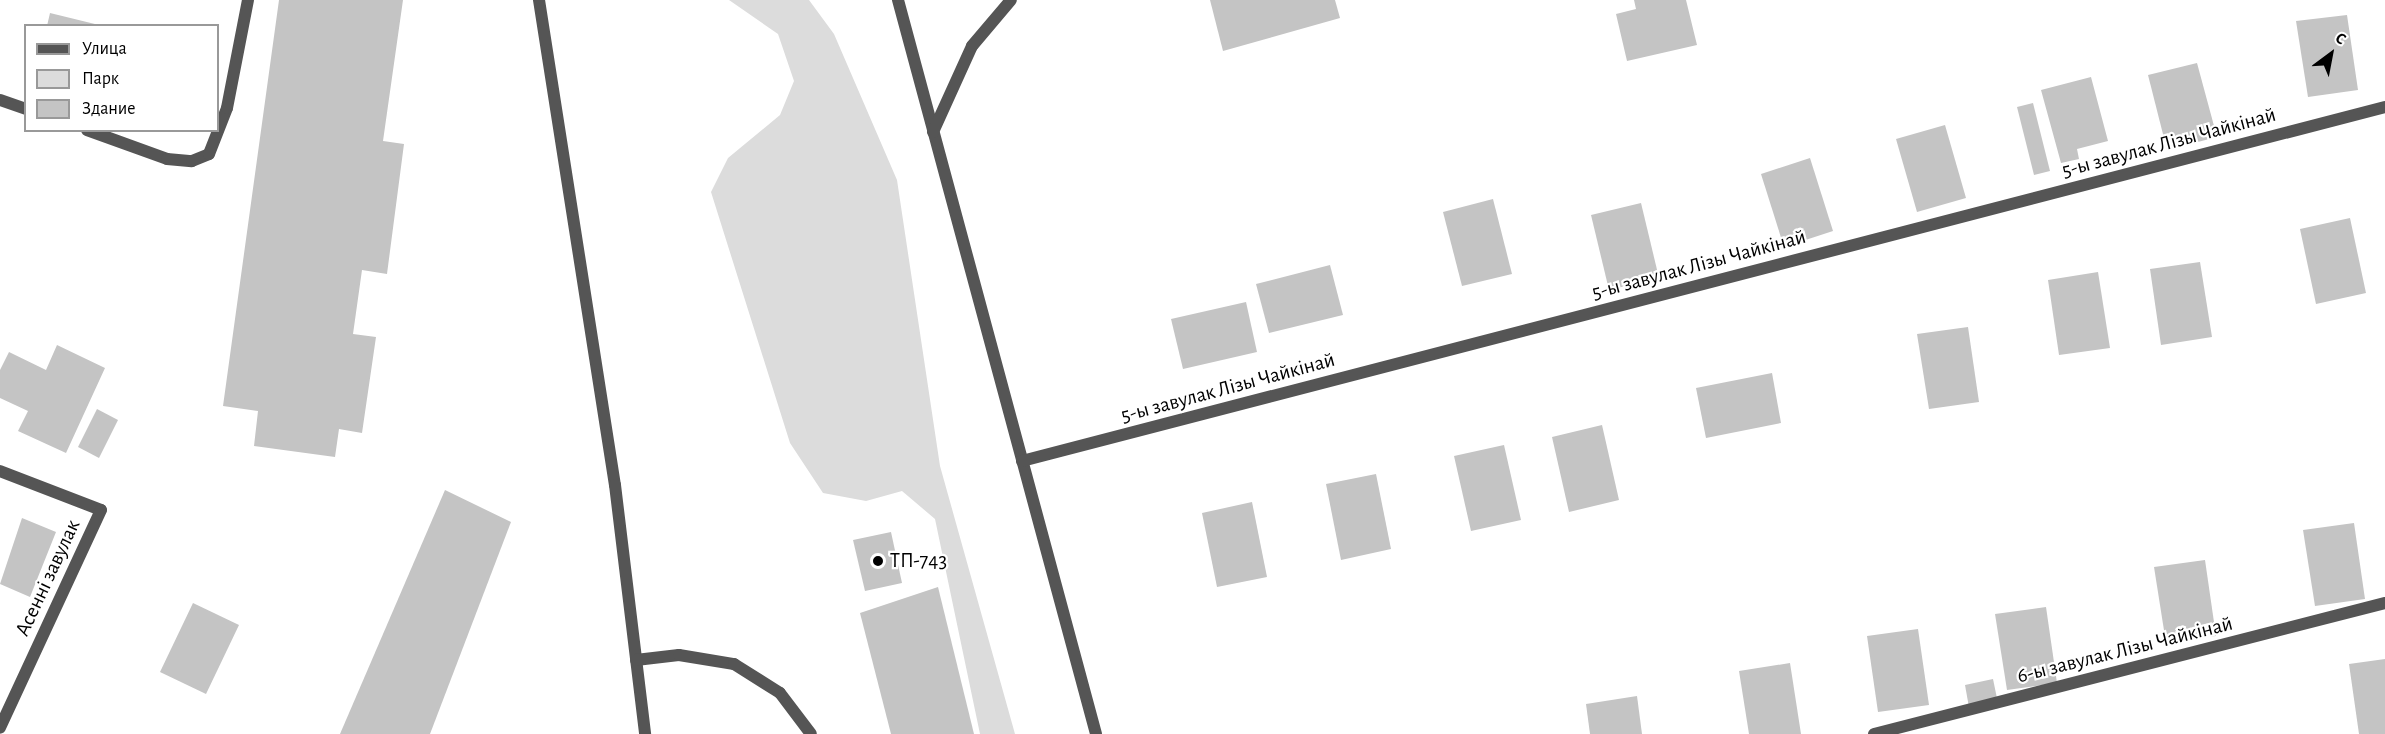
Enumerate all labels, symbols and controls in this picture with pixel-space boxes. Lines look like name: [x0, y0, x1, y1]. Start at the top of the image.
legend: [24, 24, 219, 132]
north arrow: [2301, 24, 2361, 84]
text: С: [2333, 30, 2349, 48]
text: Улица: [82, 40, 127, 58]
text: Парк: [82, 70, 119, 88]
text: Здание: [82, 100, 136, 118]
street label: 5-ы завулак Лізы Чайкінай: [2059, 102, 2279, 184]
street label: 5-ы завулак Лізы Чайкінай: [1589, 224, 1809, 306]
street label: 5-ы завулак Лізы Чайкінай: [1118, 347, 1338, 429]
street label: Асенні завулак: [10, 516, 86, 640]
place label: ТП-743: [890, 548, 947, 574]
marker: ТП-743: [871, 554, 885, 568]
street label: 6-ы завулак Лізы Чайкінай: [2014, 611, 2236, 689]

